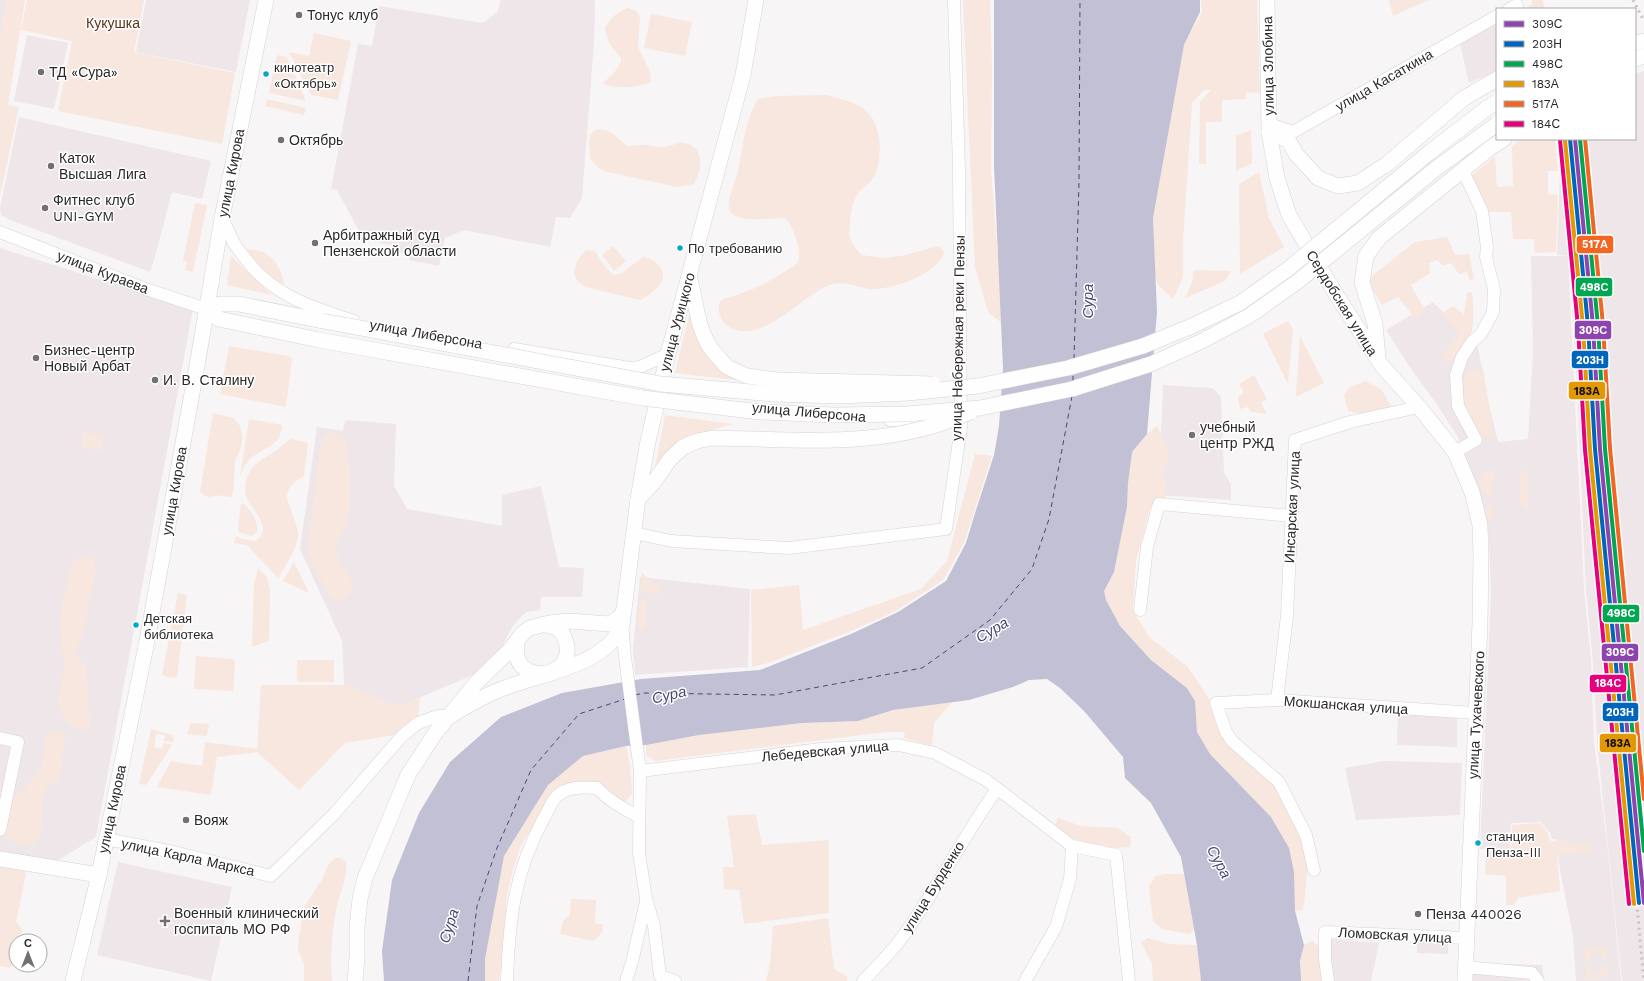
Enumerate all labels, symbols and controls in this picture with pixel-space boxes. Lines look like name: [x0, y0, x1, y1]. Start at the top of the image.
place label: Тонус клуб: [307, 7, 378, 23]
legend: [1496, 8, 1636, 140]
marker: Тонус клуб: [294, 10, 304, 20]
park label: Кукушка: [86, 15, 140, 31]
street label: улица Злобина: [1259, 16, 1277, 116]
text: 309С: [1532, 17, 1563, 31]
text: 203Н: [1532, 37, 1562, 51]
street label: улица Касаткина: [1333, 46, 1436, 114]
text: 498С: [1532, 57, 1563, 71]
place label: кинотеатр «Октябрь»: [274, 60, 337, 91]
place label: ТД «Сура»: [49, 64, 118, 80]
marker: ТД «Сура»: [36, 67, 46, 77]
marker: кинотеатр «Октябрь»: [261, 69, 271, 79]
text: 183А: [1532, 77, 1559, 91]
text: 517А: [1532, 97, 1558, 111]
text: 184С: [1532, 117, 1560, 131]
street label: улица Кирова: [215, 127, 247, 219]
place label: Октябрь: [289, 132, 343, 148]
marker: Октябрь: [276, 135, 286, 145]
place label: Каток Высшая Лига: [59, 150, 147, 182]
marker: Каток Высшая Лига: [46, 161, 56, 171]
place label: Фитнес клуб UNI-GYM: [53, 192, 135, 224]
marker: Фитнес клуб UNI-GYM: [40, 203, 50, 213]
place label: Арбитражный суд Пензенской области: [323, 227, 456, 259]
street label: улица Набережная реки Пензы: [948, 235, 968, 441]
line badge: 517А: [1576, 235, 1614, 254]
marker: Арбитражный суд Пензенской области: [310, 238, 320, 248]
text: 517А: [1582, 238, 1608, 251]
place label: По требованию: [688, 241, 782, 256]
marker: По требованию: [675, 243, 685, 253]
street label: улица Кураева: [55, 247, 151, 297]
street label: Сердобская улица: [1303, 247, 1381, 359]
street label: улица Урицкого: [656, 271, 698, 373]
line badge: 498С: [1575, 277, 1613, 297]
text: 498С: [1580, 281, 1608, 294]
water label: Сура: [1079, 284, 1097, 318]
street label: улица Либерсона: [368, 316, 484, 352]
line badge: 309С: [1574, 320, 1612, 340]
text: 309С: [1579, 324, 1607, 337]
place label: Бизнес-центр Новый Арбат: [44, 342, 135, 374]
line badge: 203Н: [1571, 350, 1609, 369]
marker: Бизнес-центр Новый Арбат: [31, 353, 41, 363]
text: 203Н: [1576, 354, 1604, 367]
place label: И. В. Сталину: [163, 372, 254, 388]
marker: И. В. Сталину: [150, 375, 160, 385]
line badge: 183А: [1568, 381, 1606, 400]
text: 183А: [1574, 385, 1600, 398]
street label: улица Либерсона: [751, 399, 867, 425]
place label: учебный центр РЖД: [1200, 419, 1274, 451]
marker: учебный центр РЖД: [1187, 430, 1197, 440]
street label: улица Кирова: [158, 445, 190, 537]
street label: Инсарская улица: [1281, 450, 1303, 564]
line badge: 498С: [1602, 604, 1640, 623]
text: 498С: [1607, 607, 1635, 620]
place label: Детская библиотека: [144, 611, 214, 642]
water label: Сура: [972, 613, 1012, 647]
marker: Детская библиотека: [131, 620, 141, 630]
line badge: 309С: [1601, 643, 1639, 662]
text: 309С: [1606, 646, 1634, 659]
street label: улица Тухачевского: [1465, 650, 1487, 780]
line badge: 184С: [1589, 674, 1627, 693]
text: 184С: [1595, 677, 1621, 690]
water label: Сура: [650, 682, 688, 708]
street label: Мокшанская улица: [1283, 693, 1409, 717]
line badge: 203Н: [1602, 702, 1639, 722]
text: 203Н: [1606, 706, 1634, 719]
line badge: 183А: [1599, 733, 1637, 753]
street label: Лебедевская улица: [761, 737, 889, 765]
text: 183А: [1605, 737, 1631, 750]
street label: улица Кирова: [95, 763, 129, 855]
place label: Вояж: [194, 812, 229, 828]
marker: Вояж: [181, 815, 191, 825]
place label: станция Пенза-III: [1486, 829, 1541, 860]
street label: улица Карла Маркса: [120, 835, 256, 879]
street label: улица Бурденко: [899, 838, 968, 935]
marker: станция Пенза-III: [1473, 838, 1483, 848]
water label: Сура: [1203, 842, 1235, 882]
place label: Военный клинический госпиталь МО РФ: [174, 905, 319, 937]
place label: Пенза 440026: [1426, 906, 1522, 922]
water label: Сура: [435, 907, 463, 945]
marker: Пенза 440026: [1413, 909, 1423, 919]
marker: Военный клинический госпиталь МО РФ: [159, 915, 171, 927]
street label: Ломовская улица: [1338, 924, 1452, 946]
north arrow: [8, 933, 48, 973]
text: С: [24, 937, 32, 950]

